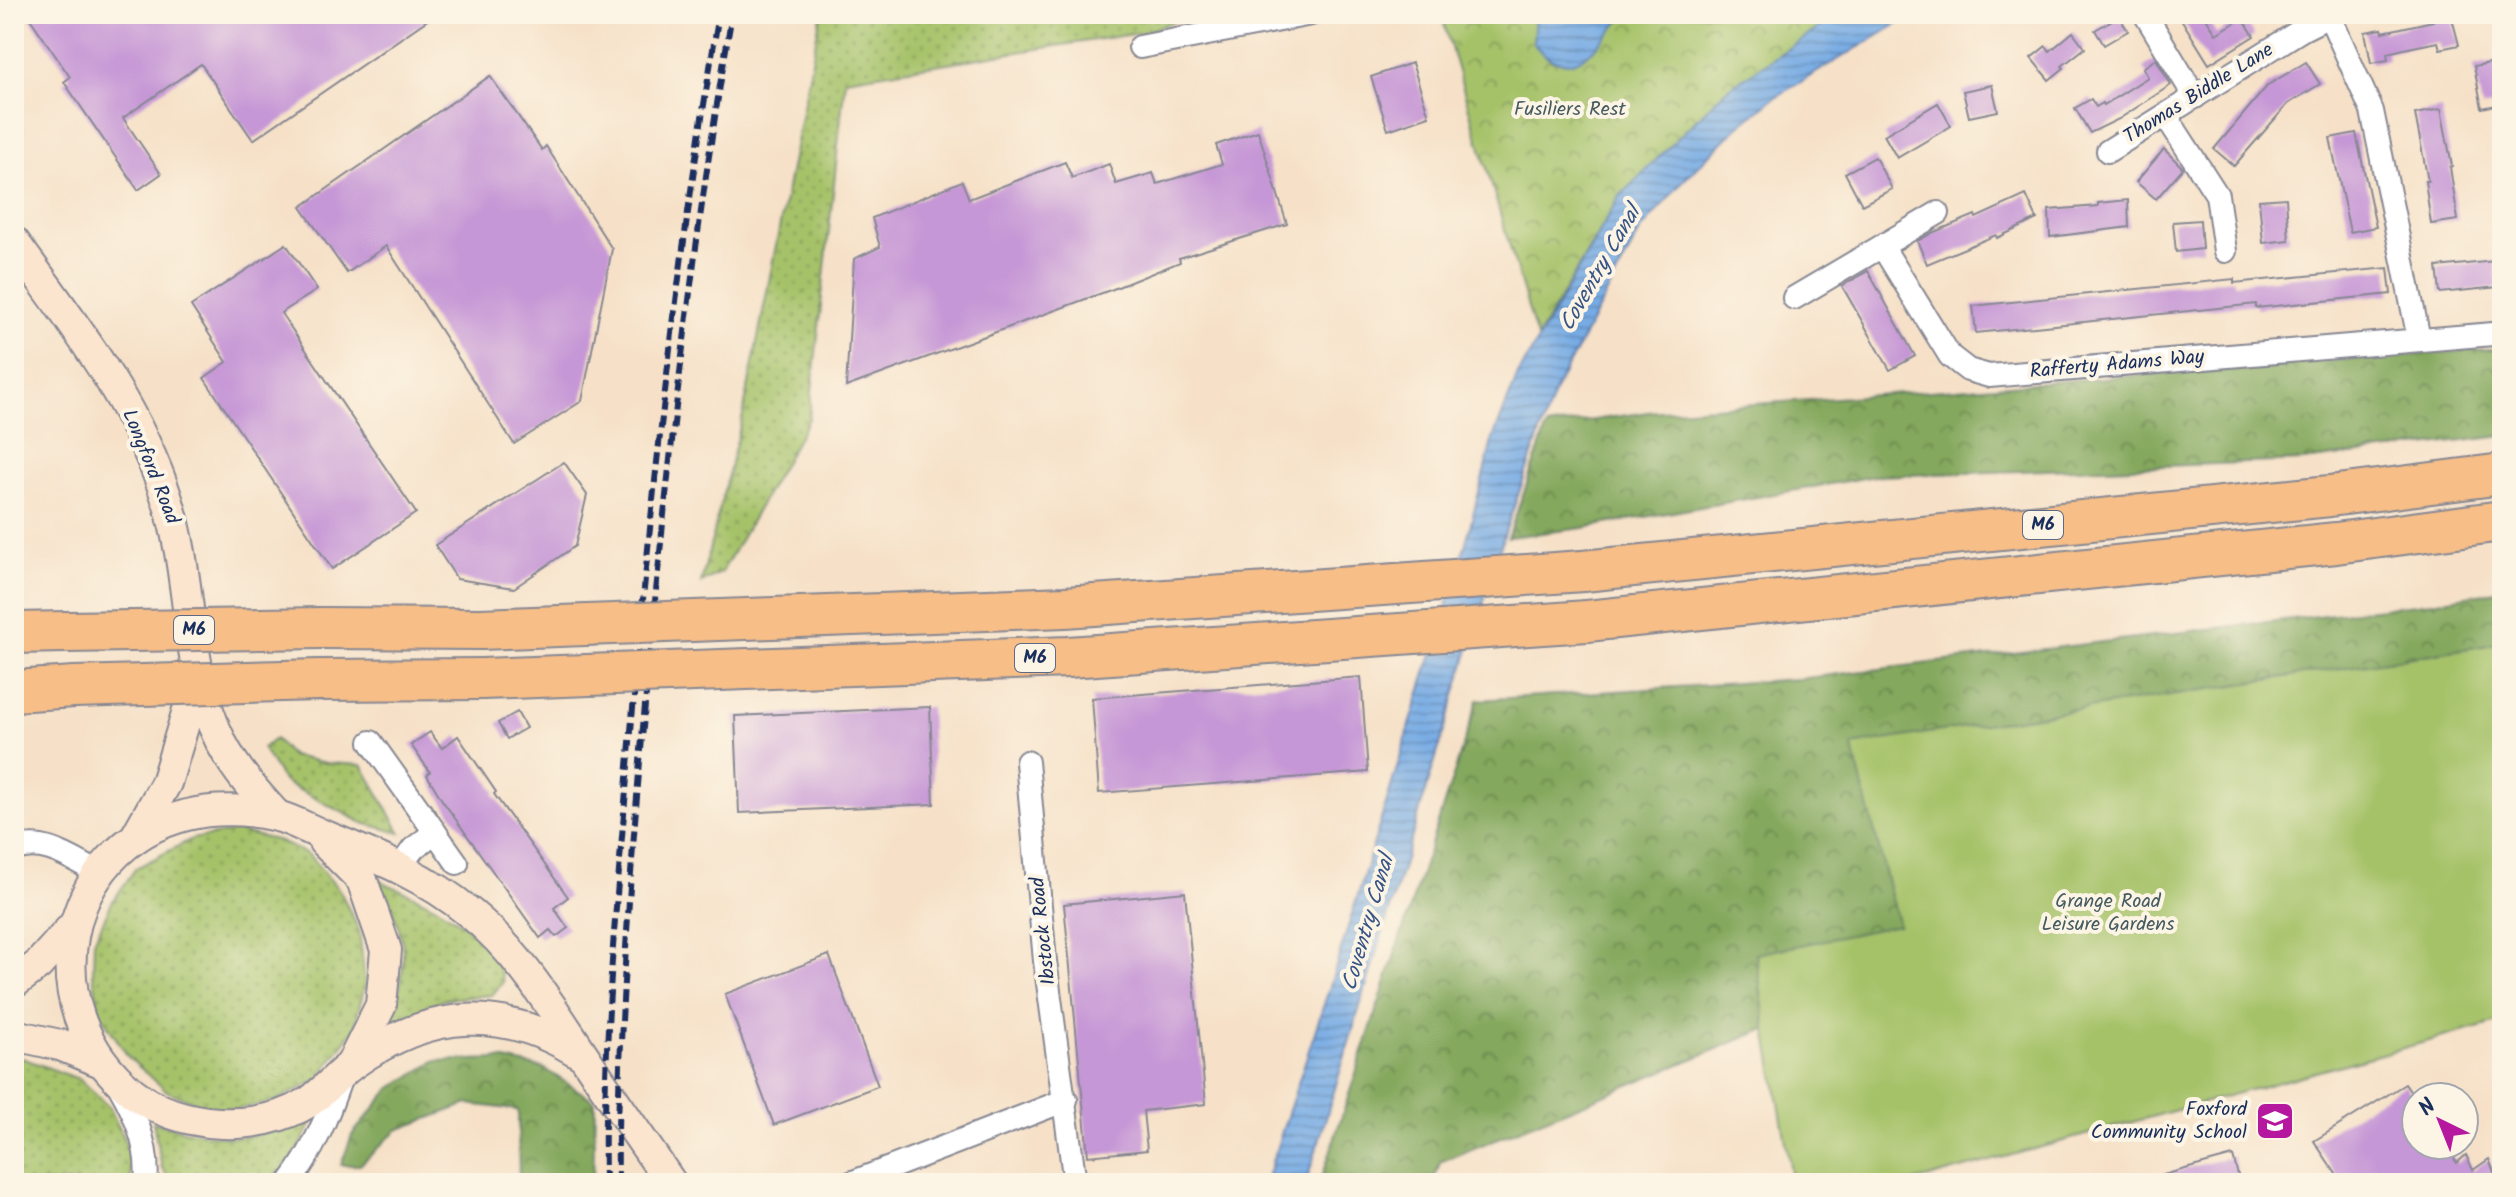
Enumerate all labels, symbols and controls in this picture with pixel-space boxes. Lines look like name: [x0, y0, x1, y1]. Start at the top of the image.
street label: Thomas Biddle Lane: [2118, 35, 2280, 153]
park label: Fusiliers Rest: [1514, 94, 1626, 126]
water label: Coventry Canal: [1551, 196, 1653, 338]
street label: Rafferty Adams Way: [2028, 341, 2206, 389]
street label: Longford Road: [112, 405, 188, 530]
road number: M6: [2023, 511, 2063, 539]
road number: M6: [174, 616, 214, 644]
road number: M6: [1015, 644, 1055, 672]
water label: Coventry Canal: [1333, 846, 1406, 995]
street label: Ibstock Road: [1022, 874, 1066, 987]
park label: Grange Road Leisure Gardens: [2042, 886, 2175, 941]
north arrow: [2400, 1081, 2480, 1161]
text: N: [2411, 1091, 2445, 1126]
place label: Foxford Community School: [2091, 1094, 2248, 1149]
school or university icon: Foxford Community School: [2254, 1100, 2296, 1142]

